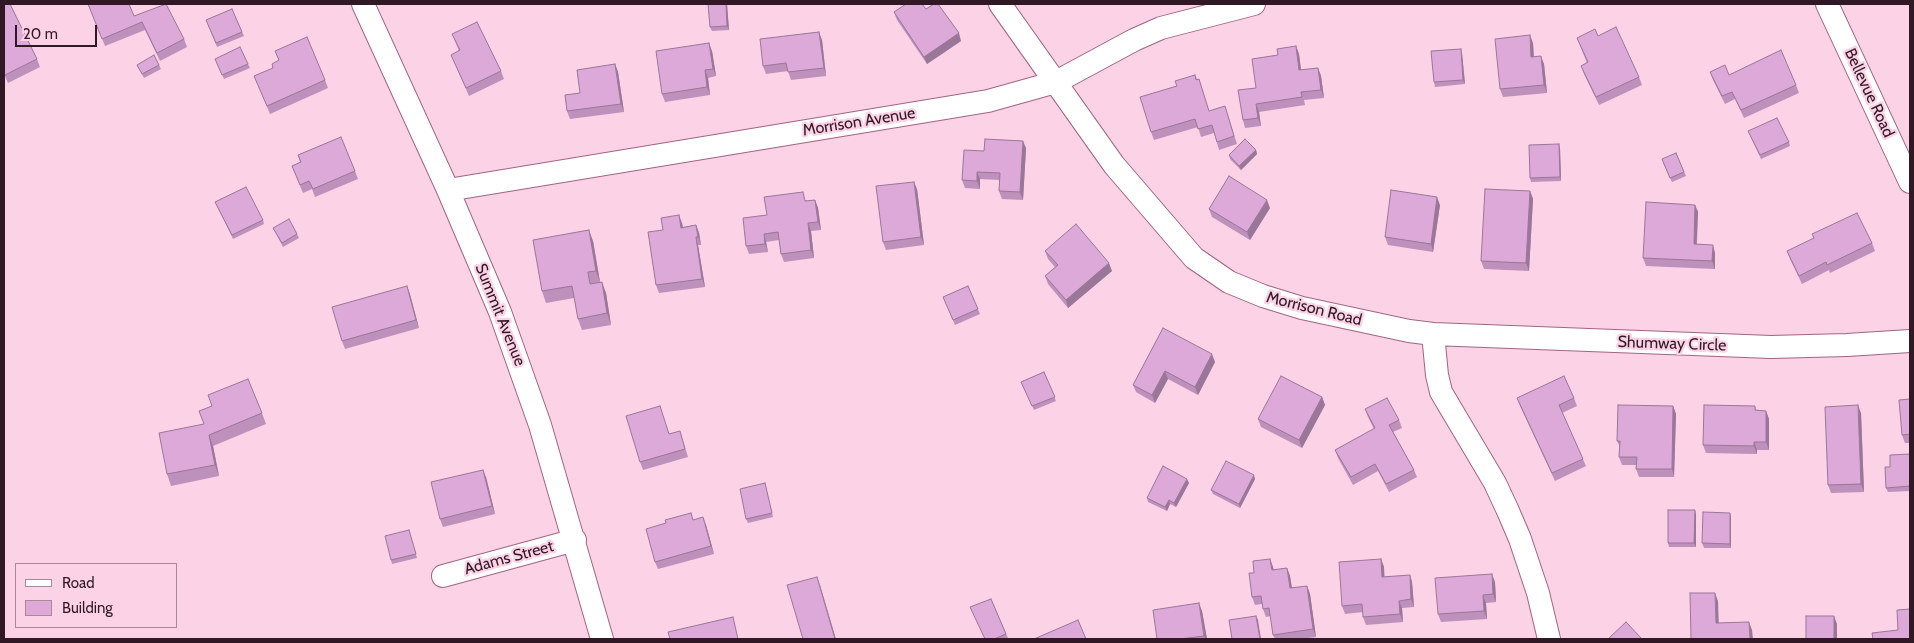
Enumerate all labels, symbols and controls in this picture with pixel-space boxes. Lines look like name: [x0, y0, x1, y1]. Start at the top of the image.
scale bar: [18, 15, 100, 47]
text: 20 m: [23, 25, 58, 43]
street label: Bellevue Road: [1840, 45, 1898, 141]
street label: Morrison Avenue: [801, 104, 917, 140]
street label: Summit Avenue: [471, 261, 529, 369]
street label: Morrison Road: [1264, 288, 1364, 330]
street label: Shumway Circle: [1617, 333, 1727, 355]
street label: Adams Street: [462, 537, 556, 579]
legend: [15, 563, 178, 628]
text: Road: [62, 574, 95, 592]
text: Building: [62, 599, 113, 617]

